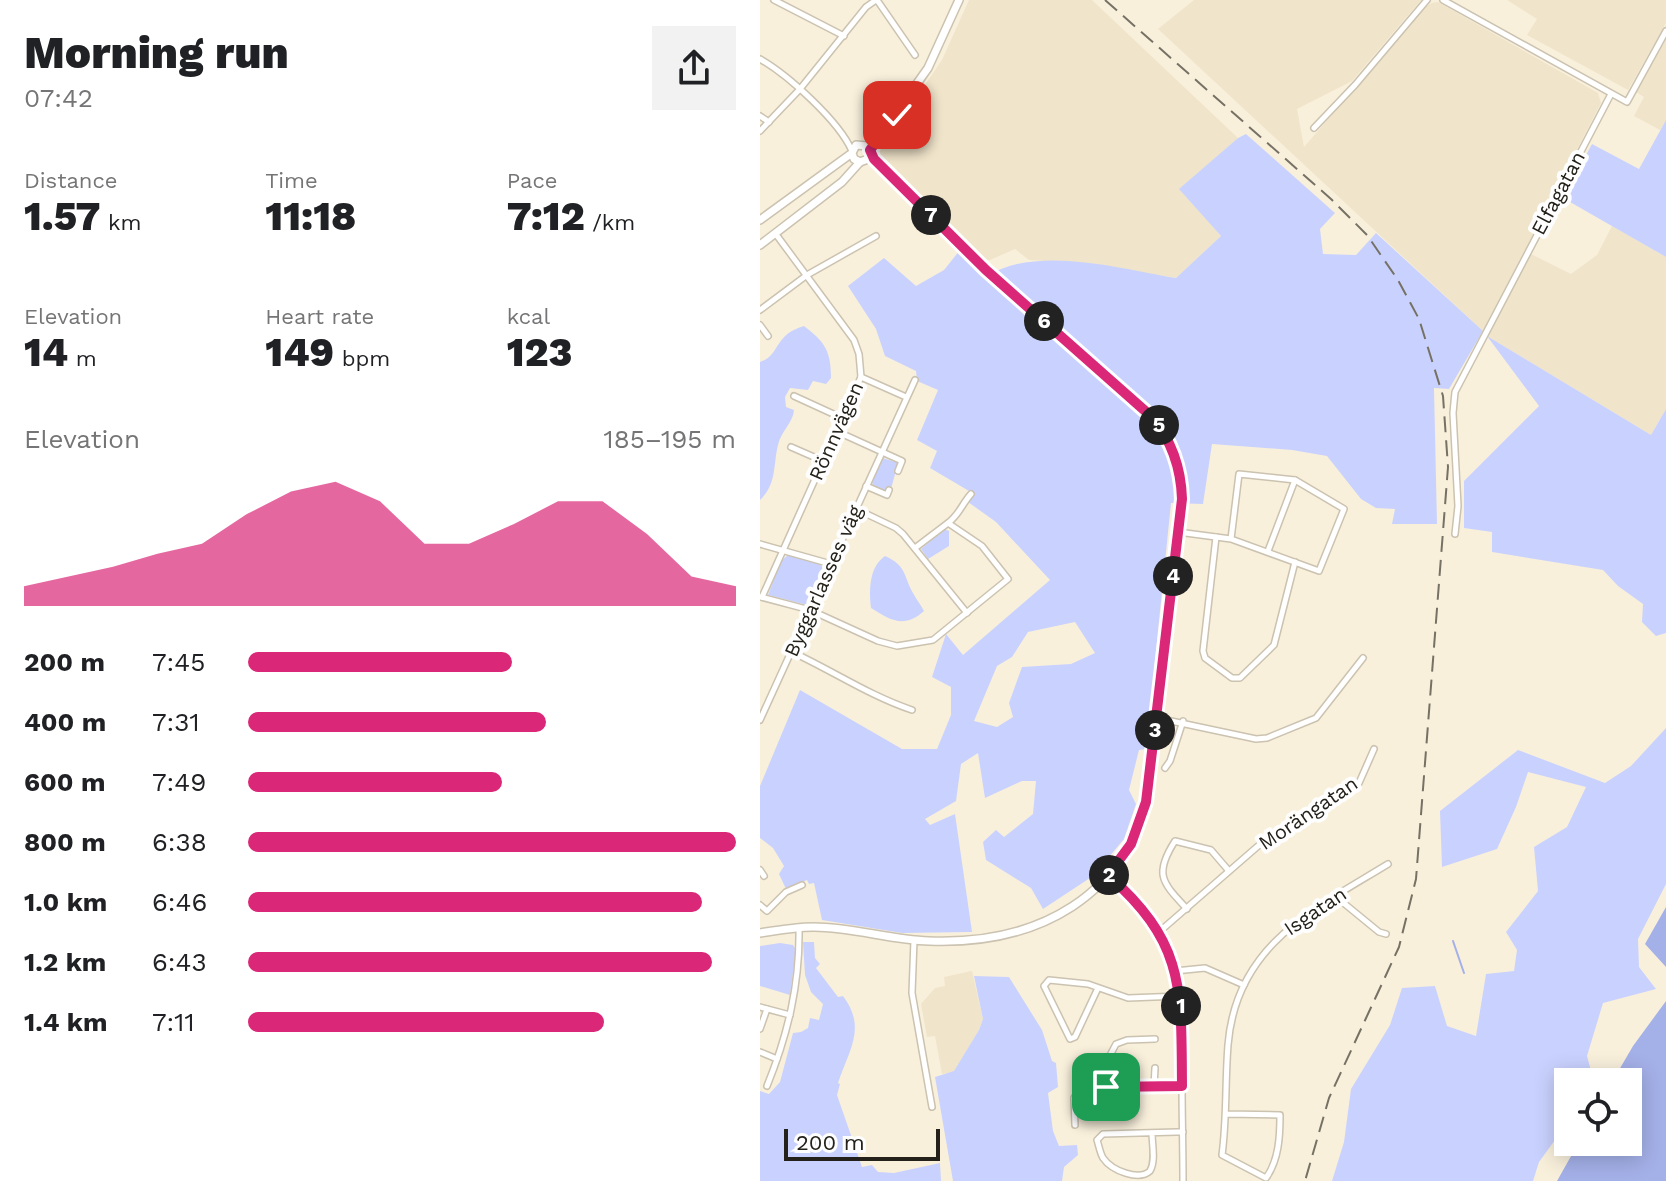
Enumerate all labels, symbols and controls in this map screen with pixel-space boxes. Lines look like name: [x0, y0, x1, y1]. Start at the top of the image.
button: share: [652, 26, 736, 110]
text: Morning run: [24, 27, 289, 79]
pin: [863, 81, 931, 149]
text: 07:42: [24, 83, 93, 113]
icon: check: [875, 93, 919, 137]
street label: Elfagatan: [1526, 147, 1590, 239]
text: Distance: [24, 168, 118, 193]
text: Time: [265, 168, 318, 193]
text: Pace: [507, 168, 558, 193]
text: 1.57: [24, 193, 101, 240]
text: 11:18: [265, 193, 356, 240]
text: 7:12: [507, 193, 585, 240]
pin: 7: [911, 195, 951, 235]
text: 7: [924, 202, 938, 227]
text: km: [101, 210, 141, 235]
text: /km: [585, 210, 635, 235]
pin: 6: [1024, 301, 1064, 341]
text: Elevation: [24, 304, 122, 329]
text: Heart rate: [265, 304, 374, 329]
text: kcal: [507, 304, 550, 329]
text: 6: [1037, 308, 1051, 333]
text: 14: [24, 329, 68, 376]
text: 149: [265, 329, 334, 376]
text: 123: [507, 329, 572, 376]
text: m: [68, 346, 97, 371]
text: bpm: [334, 346, 390, 371]
street label: Rönnvägen: [804, 378, 868, 484]
pin: 5: [1139, 405, 1179, 445]
text: 5: [1153, 412, 1165, 437]
text: Elevation: [24, 424, 140, 454]
text: 185–195 m: [604, 424, 736, 454]
street label: Byggarlasses väg: [779, 501, 867, 660]
pin: 4: [1153, 556, 1193, 596]
text: 4: [1166, 563, 1180, 588]
text: 200 m: [24, 647, 105, 677]
text: 7:45: [152, 647, 205, 677]
text: 400 m: [24, 707, 106, 737]
text: 7:31: [152, 707, 200, 737]
pin: 3: [1135, 710, 1175, 750]
text: 3: [1148, 717, 1162, 742]
text: 600 m: [24, 767, 105, 797]
text: 7:49: [152, 767, 206, 797]
street label: Morängatan: [1254, 771, 1362, 855]
text: 800 m: [24, 827, 106, 857]
text: 6:38: [152, 827, 207, 857]
pin: 2: [1089, 855, 1129, 895]
text: 2: [1102, 862, 1116, 887]
street label: Isgatan: [1279, 882, 1351, 940]
text: 1.0 km: [24, 887, 107, 917]
text: 6:46: [152, 887, 207, 917]
text: 1.2 km: [24, 947, 106, 977]
text: 6:43: [152, 947, 207, 977]
pin: 1: [1161, 986, 1201, 1026]
text: 1: [1176, 993, 1186, 1018]
text: 1.4 km: [24, 1007, 108, 1037]
text: 7:11: [152, 1007, 195, 1037]
pin: [1072, 1053, 1140, 1121]
icon: arrive: [1084, 1065, 1128, 1109]
map controls: [1554, 1068, 1642, 1156]
button: locate: [1554, 1068, 1642, 1156]
scale bar: [784, 1125, 940, 1161]
text: 200 m: [796, 1130, 865, 1155]

